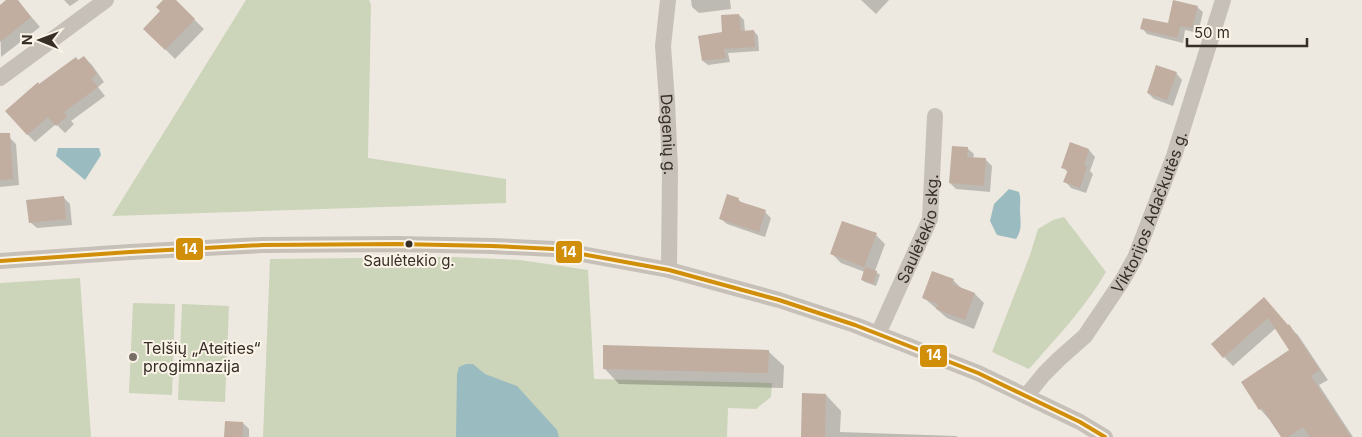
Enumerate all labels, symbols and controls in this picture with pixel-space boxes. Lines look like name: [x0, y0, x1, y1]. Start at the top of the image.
north arrow: [15, 15, 65, 65]
scale bar: [1187, 15, 1307, 47]
text: 50 m: [1194, 23, 1230, 42]
text: N: [18, 34, 35, 45]
street label: Degenių g.: [656, 93, 680, 175]
street label: Viktorijos Adačkutės g.: [1107, 128, 1191, 297]
street label: Saulėtekio skg.: [892, 174, 942, 286]
line badge: 14: [175, 237, 204, 261]
marker: Saulėtekio g.: [404, 239, 414, 249]
text: 14: [182, 240, 198, 257]
line badge: 14: [555, 240, 583, 264]
text: 14: [561, 243, 577, 260]
place label: Saulėtekio g.: [363, 251, 455, 270]
place label: Telšių „Ateities“ progimnazija: [143, 338, 260, 376]
line badge: 14: [919, 344, 948, 368]
text: 14: [926, 346, 942, 363]
marker: Telšių „Ateities“ progimnazija: [127, 351, 139, 363]

